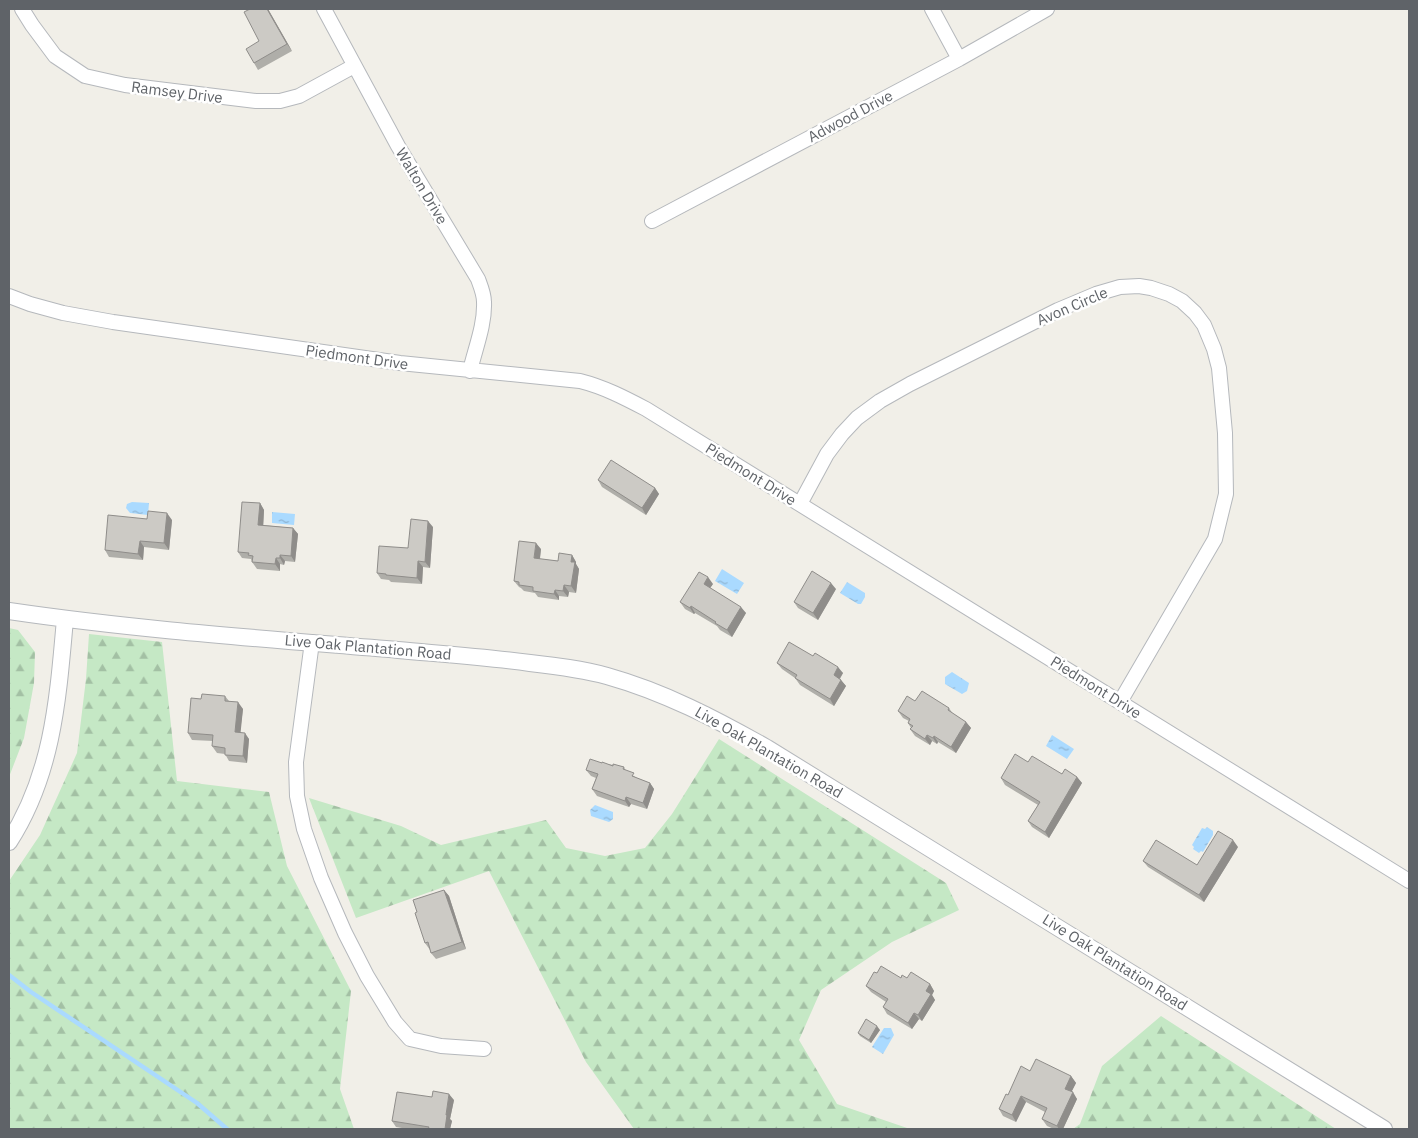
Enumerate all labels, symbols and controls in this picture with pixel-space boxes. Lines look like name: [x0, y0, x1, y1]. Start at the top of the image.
street label: Ramsey Drive: [130, 77, 224, 107]
street label: Adwood Drive: [804, 86, 896, 146]
street label: Walton Drive: [392, 144, 452, 228]
street label: Avon Circle: [1034, 283, 1110, 329]
street label: Piedmont Drive: [304, 340, 410, 374]
street label: Piedmont Drive: [702, 439, 800, 509]
street label: Live Oak Plantation Road: [284, 630, 452, 664]
street label: Piedmont Drive: [1047, 652, 1145, 722]
street label: Live Oak Plantation Road: [692, 702, 846, 802]
street label: Live Oak Plantation Road: [1039, 910, 1191, 1014]

